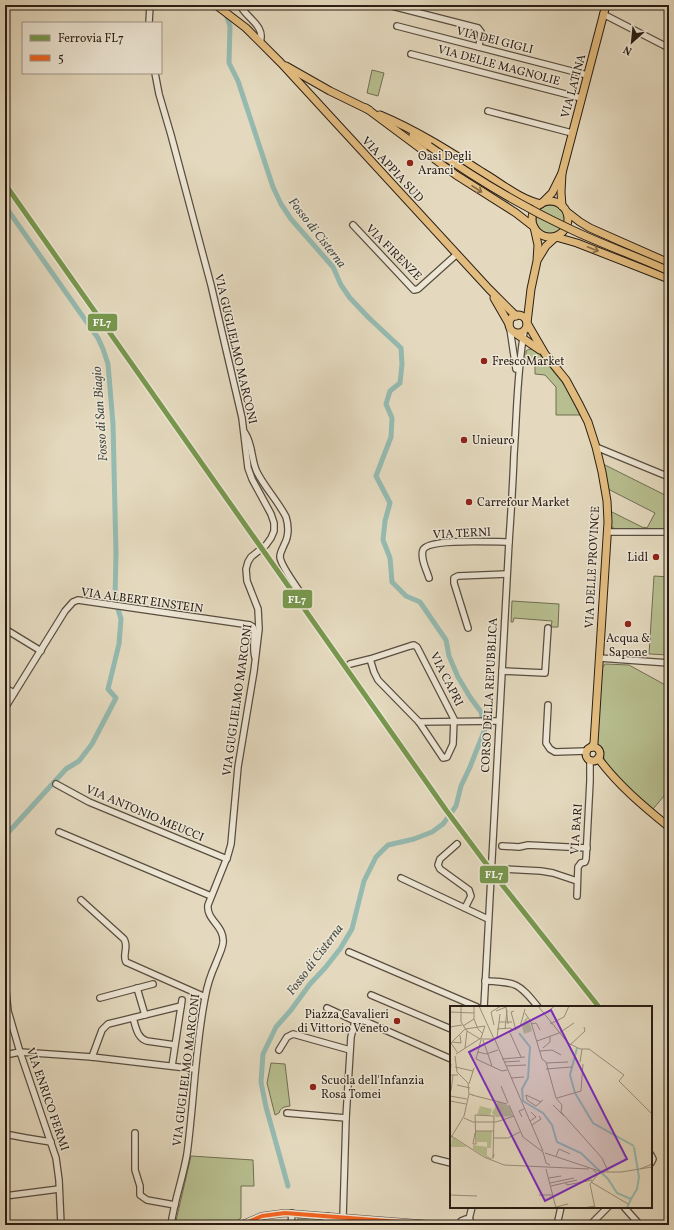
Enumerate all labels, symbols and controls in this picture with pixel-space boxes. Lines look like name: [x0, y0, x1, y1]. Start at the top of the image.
legend: [22, 22, 162, 74]
north arrow: [612, 22, 652, 62]
street label: VIA DEI GIGLI: [455, 24, 535, 58]
text: Ferrovia FL7: [58, 31, 124, 47]
text: N: [621, 41, 635, 58]
street label: VIA DELLE MAGNOLIE: [436, 42, 562, 90]
text: 5: [58, 51, 64, 67]
street label: VIA LATINA: [558, 52, 590, 120]
street label: VIA APPIA SUD: [358, 133, 427, 206]
place label: Oasi Degli Aranci: [418, 149, 472, 179]
marker: Oasi Degli Aranci: [405, 158, 415, 168]
one-way arrow: [471, 185, 482, 193]
water label: Fosso di Cisterna: [283, 194, 350, 272]
street label: VIA FIRENZE: [362, 221, 425, 284]
one-way arrow: [586, 246, 598, 253]
street label: VIA GUGLIELMO MARCONI: [210, 273, 260, 426]
line badge: FL7: [87, 313, 118, 332]
text: FL7: [93, 316, 111, 331]
place label: FrescoMarket: [492, 354, 564, 370]
marker: FrescoMarket: [479, 356, 489, 366]
water label: Fosso di San Biagio: [89, 366, 113, 462]
place label: Unieuro: [472, 433, 515, 449]
marker: Unieuro: [459, 435, 469, 445]
place label: Carrefour Market: [477, 495, 570, 511]
marker: Carrefour Market: [464, 497, 474, 507]
street label: VIA DELLE PROVINCE: [582, 505, 604, 629]
street label: VIA TERNI: [433, 524, 492, 544]
place label: Lidl: [627, 550, 648, 566]
marker: Lidl: [651, 552, 661, 562]
street label: VIA ALBERT EINSTEIN: [80, 584, 204, 617]
line badge: FL7: [282, 589, 313, 609]
text: FL7: [288, 593, 306, 608]
street label: CORSO DELLA REPUBBLICA: [478, 617, 502, 773]
marker: Acqua & Sapone: [623, 619, 633, 629]
street label: VIA GUGLIELMO MARCONI: [219, 623, 257, 777]
place label: Acqua & Sapone: [606, 631, 650, 661]
street label: VIA CAPRI: [426, 650, 467, 709]
street label: VIA ANTONIO MEUCCI: [83, 782, 206, 846]
street label: VIA BARI: [567, 803, 587, 855]
line badge: FL7: [479, 865, 509, 884]
text: FL7: [485, 868, 503, 883]
water label: Fosso di Cisterna: [283, 921, 348, 1000]
street label: VIA GUGLIELMO MARCONI: [170, 993, 204, 1147]
inset map: [450, 1006, 652, 1208]
place label: Piazza Cavalieri di Vittorio Veneto: [298, 1007, 389, 1037]
marker: Piazza Cavalieri di Vittorio Veneto: [392, 1016, 402, 1026]
street label: VIA ENRICO FERMI: [22, 1046, 72, 1153]
place label: Scuola dell'Infanzia Rosa Tomei: [321, 1073, 424, 1103]
marker: Scuola dell'Infanzia Rosa Tomei: [308, 1082, 318, 1092]

